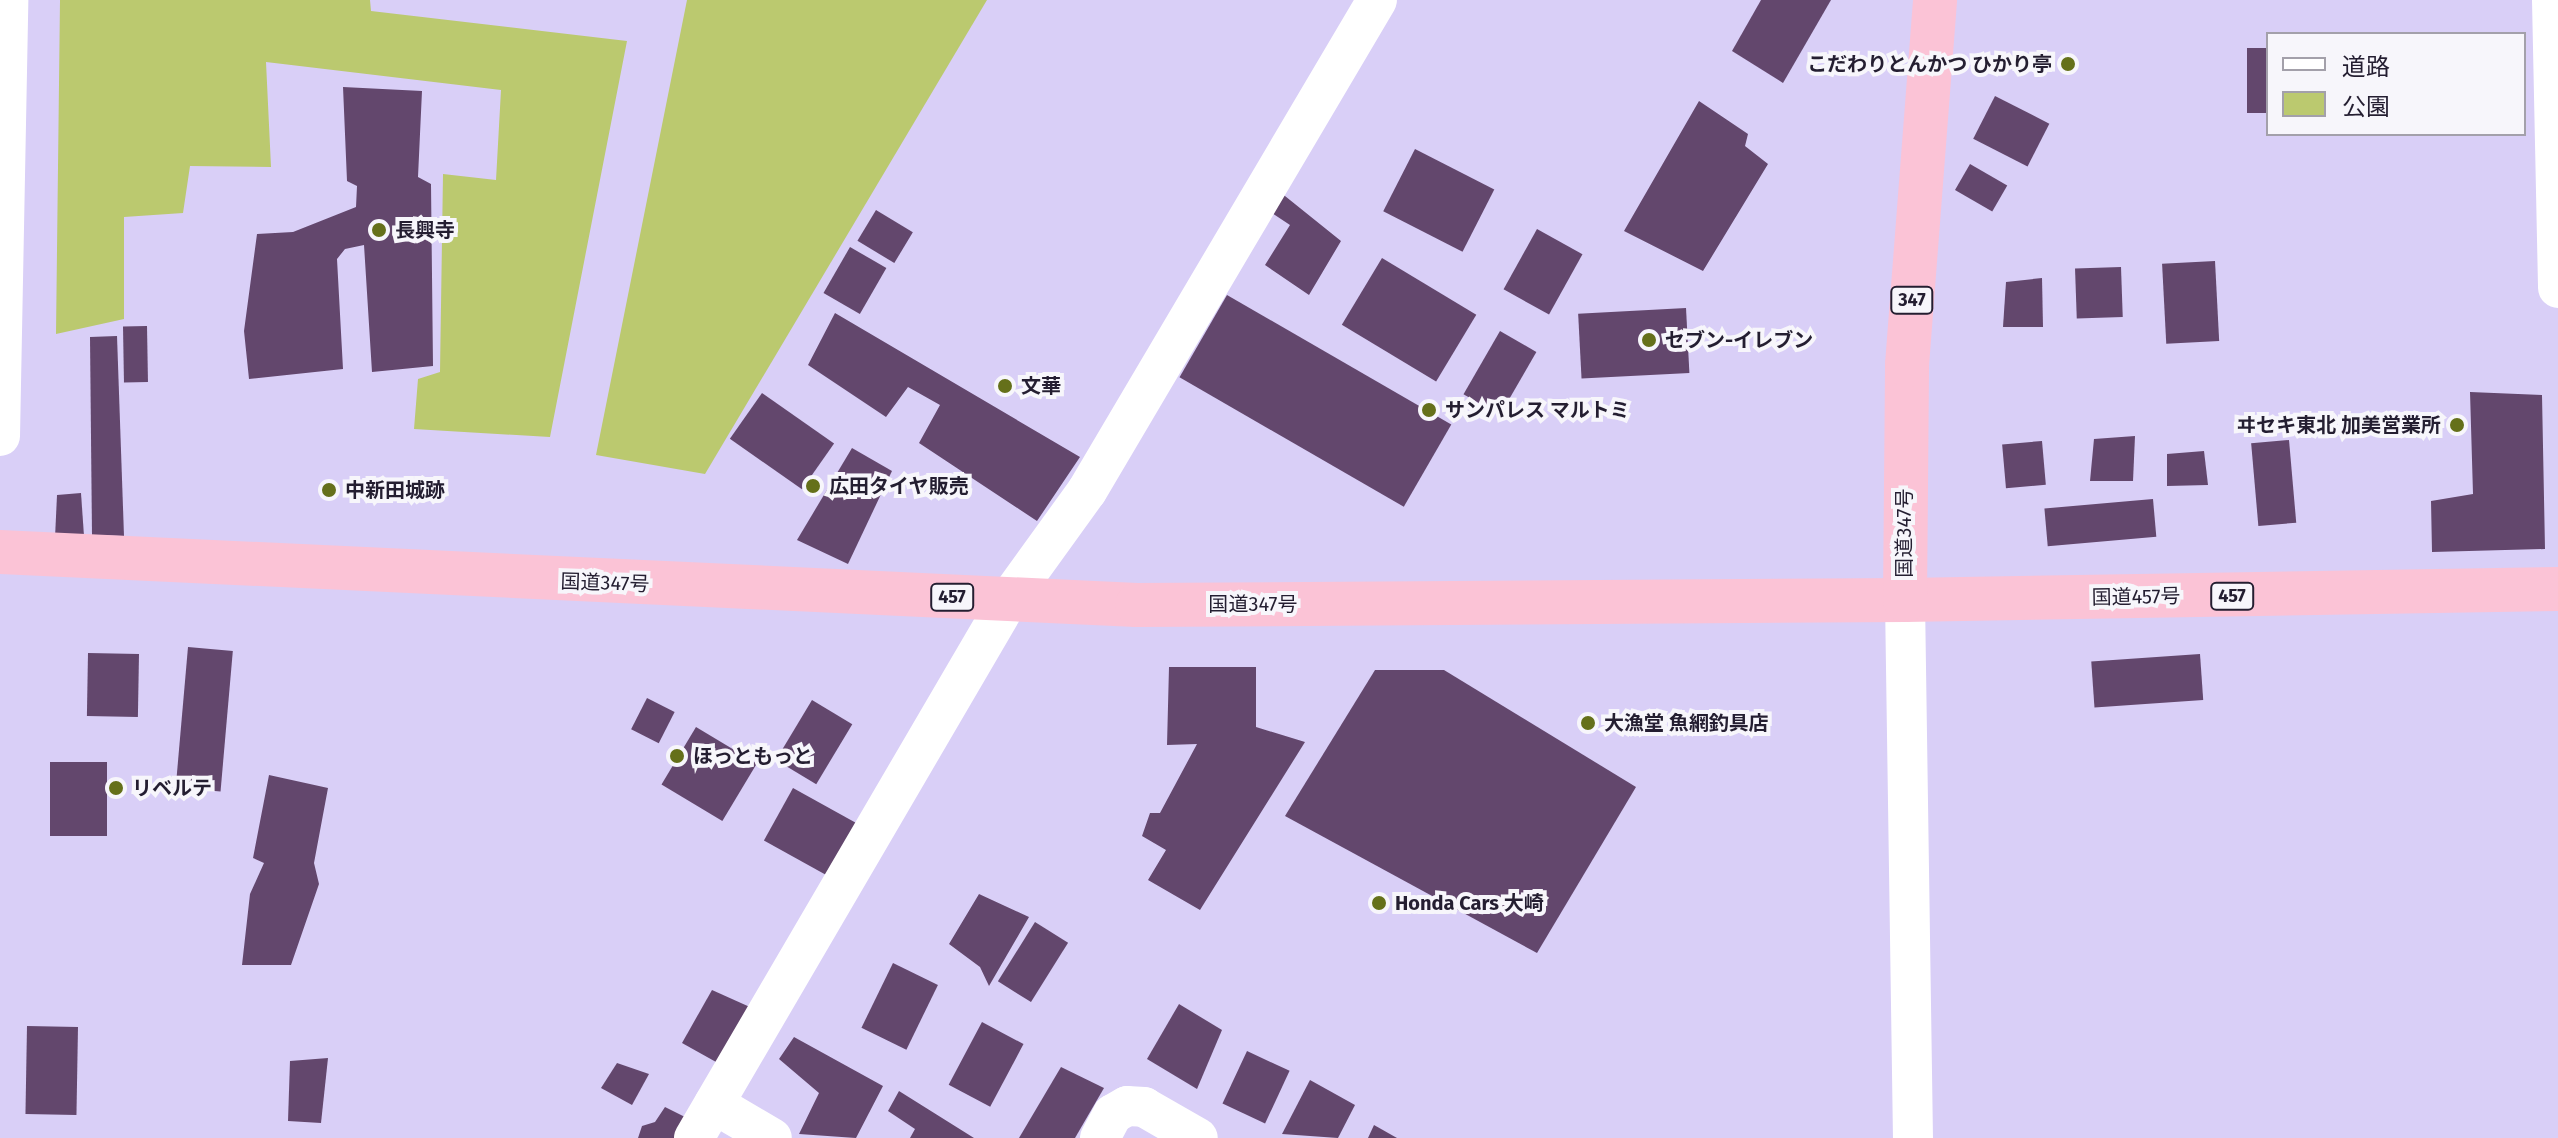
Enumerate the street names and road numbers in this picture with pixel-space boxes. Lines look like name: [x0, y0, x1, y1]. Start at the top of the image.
road number: 347: [1890, 286, 1934, 314]
street label: 国道347号: [1892, 489, 1916, 577]
street label: 国道347号: [560, 569, 650, 597]
road number: 457: [2210, 582, 2254, 610]
road number: 457: [930, 583, 974, 611]
street label: 国道457号: [2091, 584, 2181, 610]
street label: 国道347号: [1209, 592, 1297, 616]

